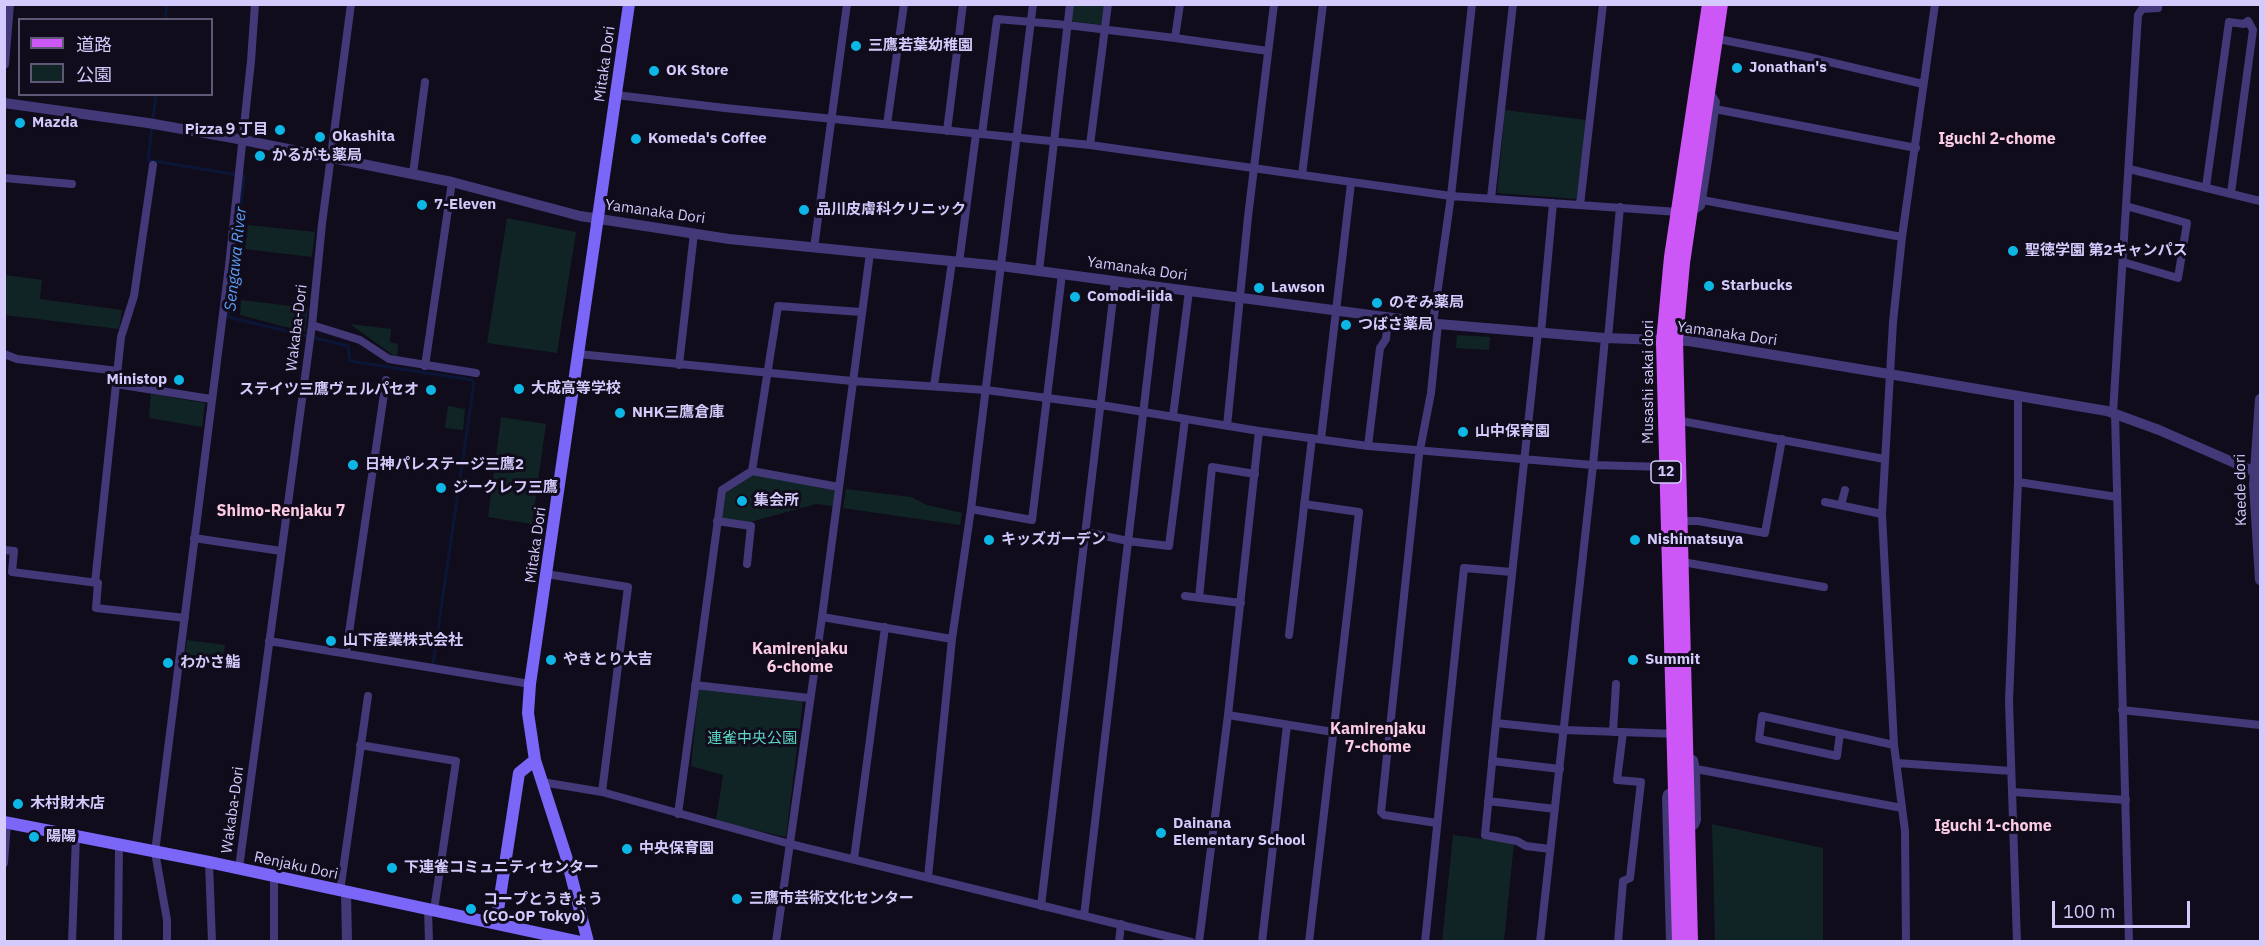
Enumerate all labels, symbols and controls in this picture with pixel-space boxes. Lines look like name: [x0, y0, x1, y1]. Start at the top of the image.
legend: [18, 18, 213, 96]
street label: Mitaka Dori: [591, 25, 619, 103]
text: 道路: [76, 33, 112, 56]
place label: 三鷹若葉幼稚園: [868, 37, 973, 55]
marker: 三鷹若葉幼稚園: [849, 39, 863, 53]
place label: Jonathan's: [1749, 59, 1827, 77]
marker: Jonathan's: [1730, 61, 1744, 75]
place label: OK Store: [666, 62, 729, 80]
text: 公園: [76, 63, 112, 86]
marker: OK Store: [647, 64, 661, 78]
place label: Mazda: [32, 114, 78, 132]
marker: Mazda: [13, 116, 27, 130]
place label: Pizza９丁目: [185, 121, 268, 139]
marker: Pizza９丁目: [273, 123, 287, 137]
place label: Okashita: [332, 128, 395, 146]
district label: Iguchi 2-chome: [1938, 129, 2056, 149]
marker: Okashita: [313, 130, 327, 144]
place label: Komeda's Coffee: [648, 130, 767, 148]
marker: Komeda's Coffee: [629, 132, 643, 146]
place label: かるがも薬局: [272, 147, 362, 165]
marker: かるがも薬局: [253, 149, 267, 163]
place label: 7-Eleven: [434, 196, 496, 214]
street label: Yamanaka Dori: [604, 196, 706, 228]
marker: 7-Eleven: [415, 198, 429, 212]
place label: 品川皮膚科クリニック: [816, 201, 966, 219]
marker: 品川皮膚科クリニック: [797, 203, 811, 217]
water label: Sengawa River: [221, 206, 251, 312]
place label: 聖徳学園 第2キャンパス: [2025, 242, 2188, 260]
marker: 聖徳学園 第2キャンパス: [2006, 244, 2020, 258]
street label: Yamanaka Dori: [1086, 253, 1188, 285]
place label: Starbucks: [1721, 277, 1793, 295]
place label: Lawson: [1271, 279, 1325, 297]
marker: Starbucks: [1702, 279, 1716, 293]
marker: Lawson: [1252, 281, 1266, 295]
street label: Wakaba-Dori: [283, 284, 311, 372]
place label: Comodi-iida: [1087, 288, 1173, 306]
marker: Comodi-iida: [1068, 290, 1082, 304]
place label: のぞみ薬局: [1389, 294, 1464, 312]
marker: のぞみ薬局: [1370, 296, 1384, 310]
place label: つばさ薬局: [1358, 316, 1433, 334]
marker: つばさ薬局: [1339, 318, 1353, 332]
street label: Yamanaka Dori: [1676, 318, 1778, 350]
street label: Musashi sakai dori: [1640, 320, 1658, 444]
place label: Ministop: [106, 371, 167, 389]
marker: Ministop: [172, 373, 186, 387]
place label: 大成高等学校: [531, 380, 621, 398]
place label: ステイツ三鷹ヴェルパセオ: [239, 381, 419, 399]
marker: 大成高等学校: [512, 382, 526, 396]
marker: ステイツ三鷹ヴェルパセオ: [424, 383, 438, 397]
place label: NHK三鷹倉庫: [632, 404, 724, 422]
marker: NHK三鷹倉庫: [613, 406, 627, 420]
place label: 山中保育園: [1475, 423, 1550, 441]
marker: 山中保育園: [1456, 425, 1470, 439]
street label: Kaede dori: [2231, 454, 2251, 526]
place label: 日神パレステージ三鷹2: [365, 456, 524, 474]
marker: 日神パレステージ三鷹2: [346, 458, 360, 472]
road number: 12: [1651, 461, 1681, 483]
place label: ジークレフ三鷹: [453, 479, 558, 497]
marker: ジークレフ三鷹: [434, 481, 448, 495]
place label: 集会所: [754, 492, 799, 510]
marker: 集会所: [735, 494, 749, 508]
district label: Shimo-Renjaku 7: [217, 501, 345, 521]
street label: Mitaka Dori: [522, 506, 550, 584]
place label: キッズガーデン: [1001, 531, 1106, 549]
place label: Nishimatsuya: [1647, 531, 1743, 549]
marker: キッズガーデン: [982, 533, 996, 547]
marker: Nishimatsuya: [1628, 533, 1642, 547]
place label: 山下産業株式会社: [343, 632, 463, 650]
marker: 山下産業株式会社: [324, 634, 338, 648]
district label: Kamirenjaku 6-chome: [752, 639, 848, 677]
place label: やきとり大吉: [563, 651, 653, 669]
place label: Summit: [1645, 651, 1700, 669]
marker: やきとり大吉: [544, 653, 558, 667]
marker: Summit: [1626, 653, 1640, 667]
place label: わかさ鮨: [180, 654, 240, 672]
marker: わかさ鮨: [161, 656, 175, 670]
district label: Kamirenjaku 7-chome: [1330, 719, 1426, 757]
park label: 連雀中央公園: [707, 730, 797, 748]
street label: Wakaba-Dori: [218, 765, 248, 855]
place label: 木村財木店: [30, 795, 105, 813]
marker: 木村財木店: [11, 797, 25, 811]
place label: Dainana Elementary School: [1173, 815, 1305, 850]
district label: Iguchi 1-chome: [1934, 816, 2052, 836]
marker: Dainana Elementary School: [1154, 826, 1168, 840]
place label: 陽陽: [46, 828, 76, 846]
marker: 陽陽: [27, 830, 41, 844]
place label: 中央保育園: [639, 840, 714, 858]
marker: 中央保育園: [620, 842, 634, 856]
street label: Renjaku Dori: [252, 848, 340, 884]
place label: 下連雀コミュニティセンター: [404, 859, 599, 877]
marker: 下連雀コミュニティセンター: [385, 861, 399, 875]
scale bar: [2055, 889, 2193, 927]
place label: 三鷹市芸術文化センター: [749, 890, 914, 908]
place label: コープとうきょう (CO-OP Tokyo): [483, 891, 603, 926]
marker: 三鷹市芸術文化センター: [730, 892, 744, 906]
text: 100 m: [2063, 900, 2115, 923]
marker: コープとうきょう (CO-OP Tokyo): [464, 902, 478, 916]

